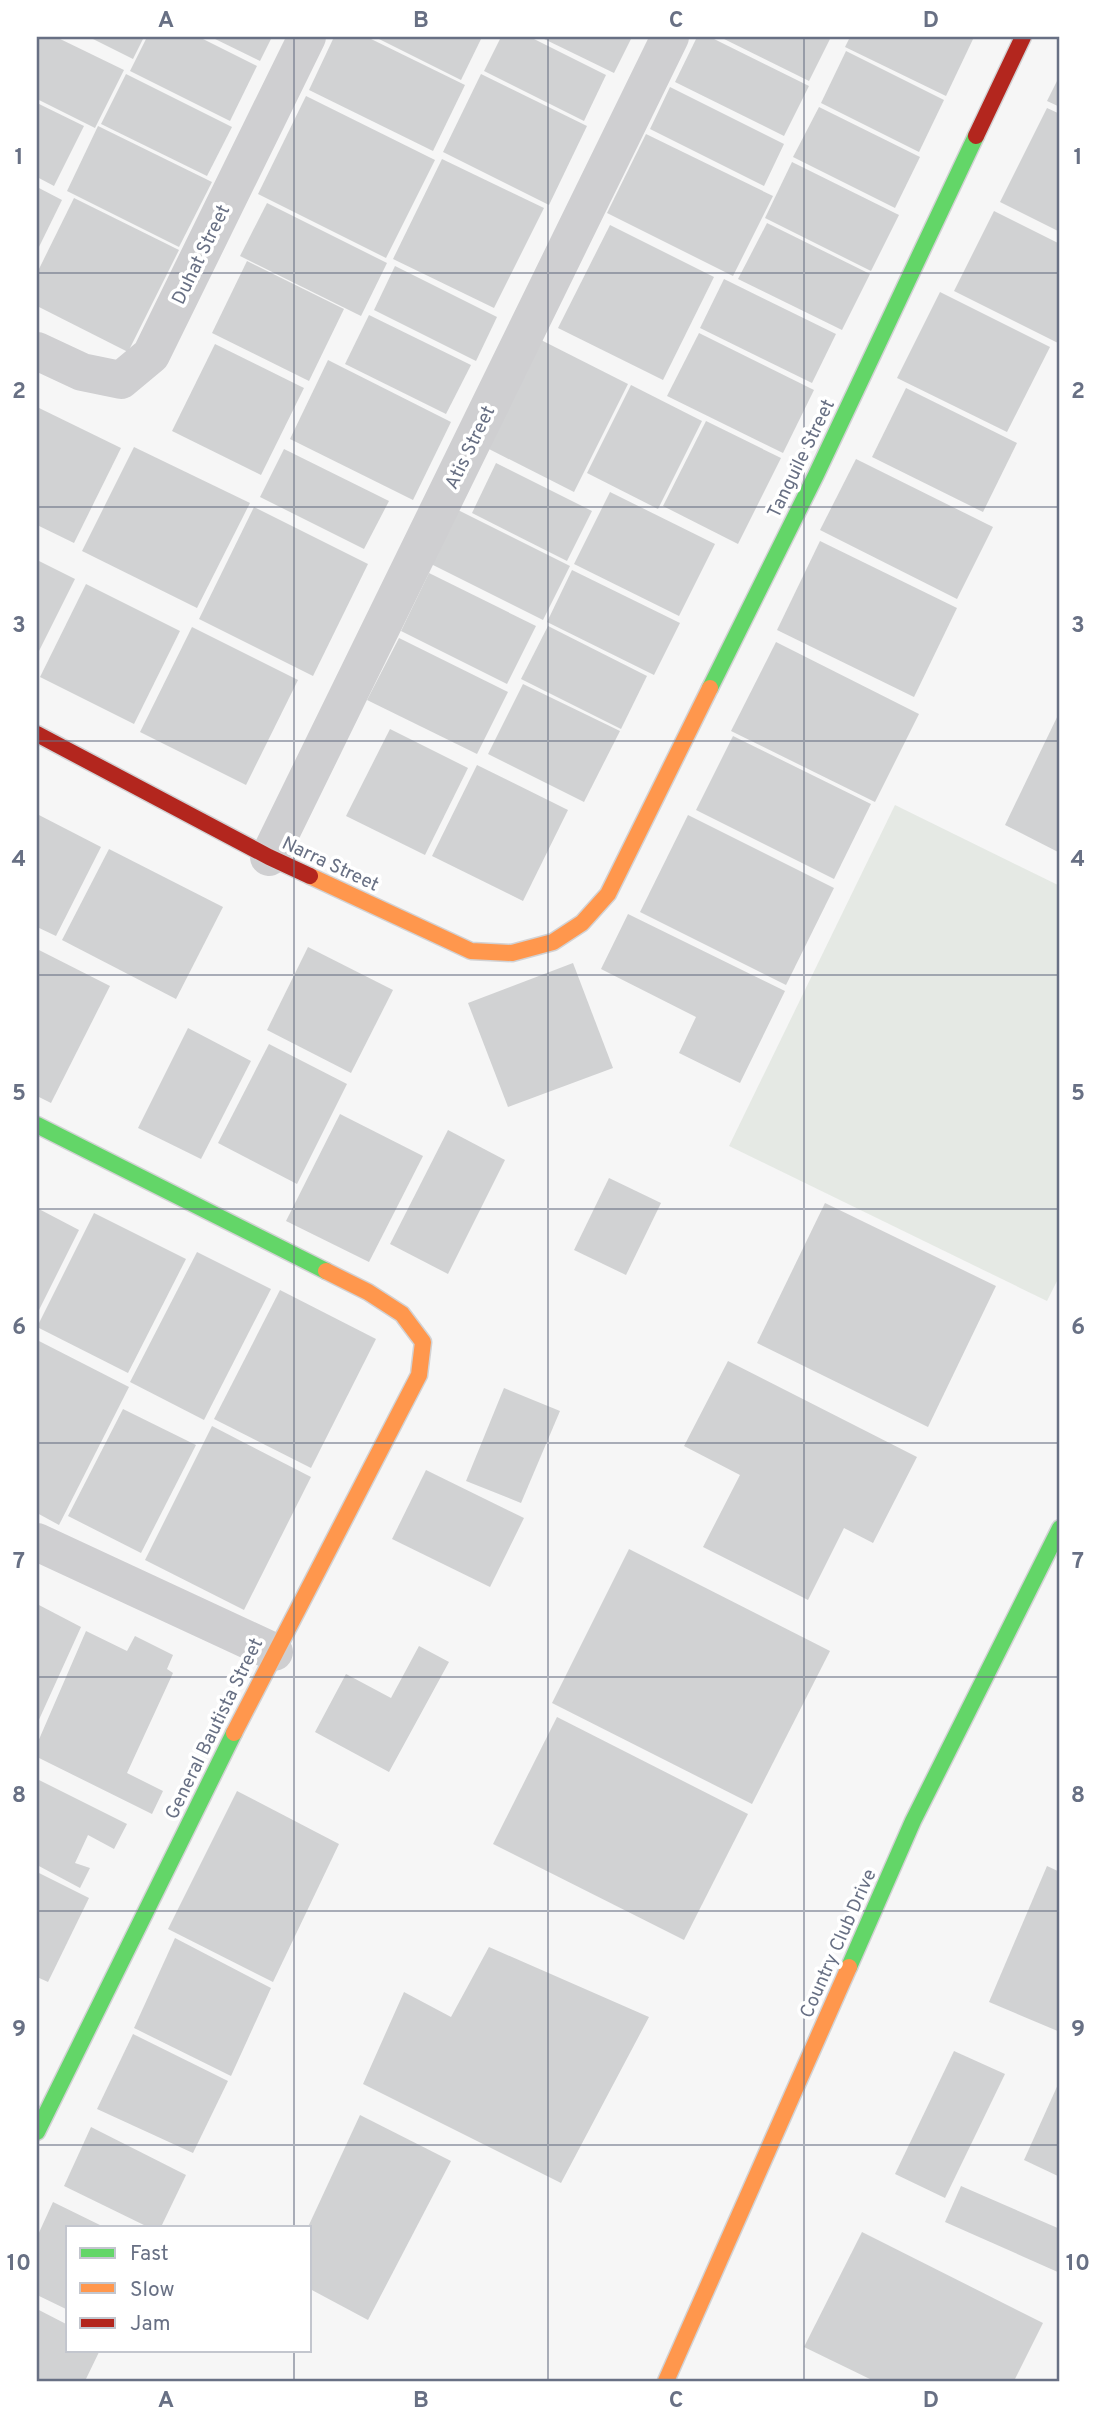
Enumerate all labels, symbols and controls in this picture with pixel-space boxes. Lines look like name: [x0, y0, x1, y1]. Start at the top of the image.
text: A: [158, 7, 174, 36]
text: B: [413, 7, 429, 36]
text: C: [669, 7, 683, 36]
text: D: [923, 7, 939, 36]
text: 1: [14, 144, 24, 173]
text: 1: [1073, 144, 1083, 173]
street label: Duhat Street: [167, 201, 236, 309]
text: 2: [12, 378, 26, 407]
text: 2: [1071, 378, 1085, 407]
street label: Tanguile Street: [763, 396, 841, 522]
street label: Atis Street: [440, 402, 501, 494]
text: 3: [12, 612, 26, 641]
text: 3: [1071, 612, 1085, 641]
street label: Narra Street: [278, 832, 382, 898]
text: 4: [12, 846, 26, 875]
text: 4: [1071, 846, 1085, 875]
text: 5: [12, 1080, 26, 1109]
text: 5: [1071, 1080, 1085, 1109]
text: 6: [12, 1314, 26, 1343]
text: 6: [1071, 1314, 1085, 1343]
text: 7: [13, 1548, 25, 1577]
text: 7: [1072, 1548, 1084, 1577]
street label: General Bautista Street: [160, 1634, 269, 1823]
text: 8: [12, 1782, 26, 1811]
text: 8: [1071, 1782, 1085, 1811]
street label: Country Club Drive: [795, 1865, 883, 2022]
text: 9: [12, 2016, 26, 2045]
text: 9: [1071, 2016, 1085, 2045]
legend: [66, 2226, 312, 2352]
text: Fast: [130, 2241, 169, 2268]
text: 10: [7, 2250, 31, 2279]
text: 10: [1066, 2250, 1090, 2279]
text: Slow: [130, 2277, 175, 2304]
text: Jam: [130, 2311, 171, 2338]
text: A: [158, 2387, 174, 2416]
text: B: [413, 2387, 429, 2416]
text: C: [669, 2387, 683, 2416]
text: D: [923, 2387, 939, 2416]

